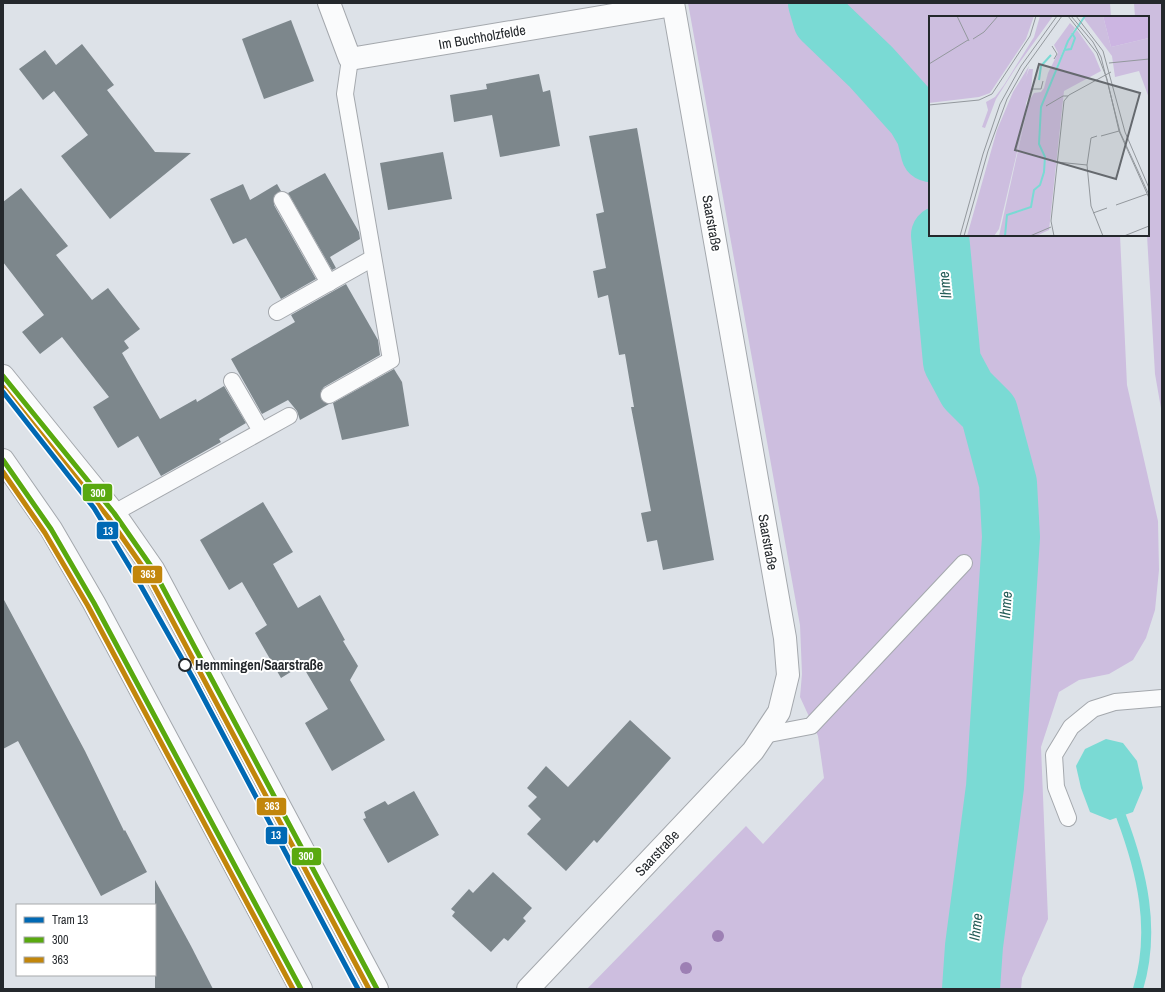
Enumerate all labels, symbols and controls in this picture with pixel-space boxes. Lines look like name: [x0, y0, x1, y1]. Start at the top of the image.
inset map: [929, 16, 1149, 236]
street label: Im Buchholzfelde: [437, 20, 527, 54]
street label: Saarstraße: [698, 193, 726, 253]
water label: Ihme: [933, 270, 956, 300]
line badge: 300: [82, 483, 113, 502]
text: 300: [90, 486, 106, 500]
street label: Saarstraße: [754, 512, 782, 572]
line badge: 13: [96, 521, 119, 540]
text: 13: [103, 524, 113, 538]
line badge: 363: [132, 565, 163, 584]
text: 363: [140, 567, 156, 581]
water label: Ihme: [994, 590, 1017, 619]
place label: Hemmingen/Saarstraße: [195, 656, 323, 674]
marker: Hemmingen/Saarstraße: [178, 658, 192, 672]
line badge: 363: [256, 797, 287, 816]
text: 363: [264, 799, 280, 813]
line badge: 13: [265, 826, 288, 845]
street label: Saarstraße: [631, 826, 683, 880]
text: 13: [271, 828, 281, 842]
line badge: 300: [291, 847, 322, 866]
text: 300: [298, 849, 314, 863]
legend: [16, 904, 156, 976]
text: Tram 13: [52, 912, 88, 928]
water label: Ihme: [963, 912, 988, 942]
text: 300: [52, 932, 68, 948]
text: 363: [52, 952, 68, 968]

